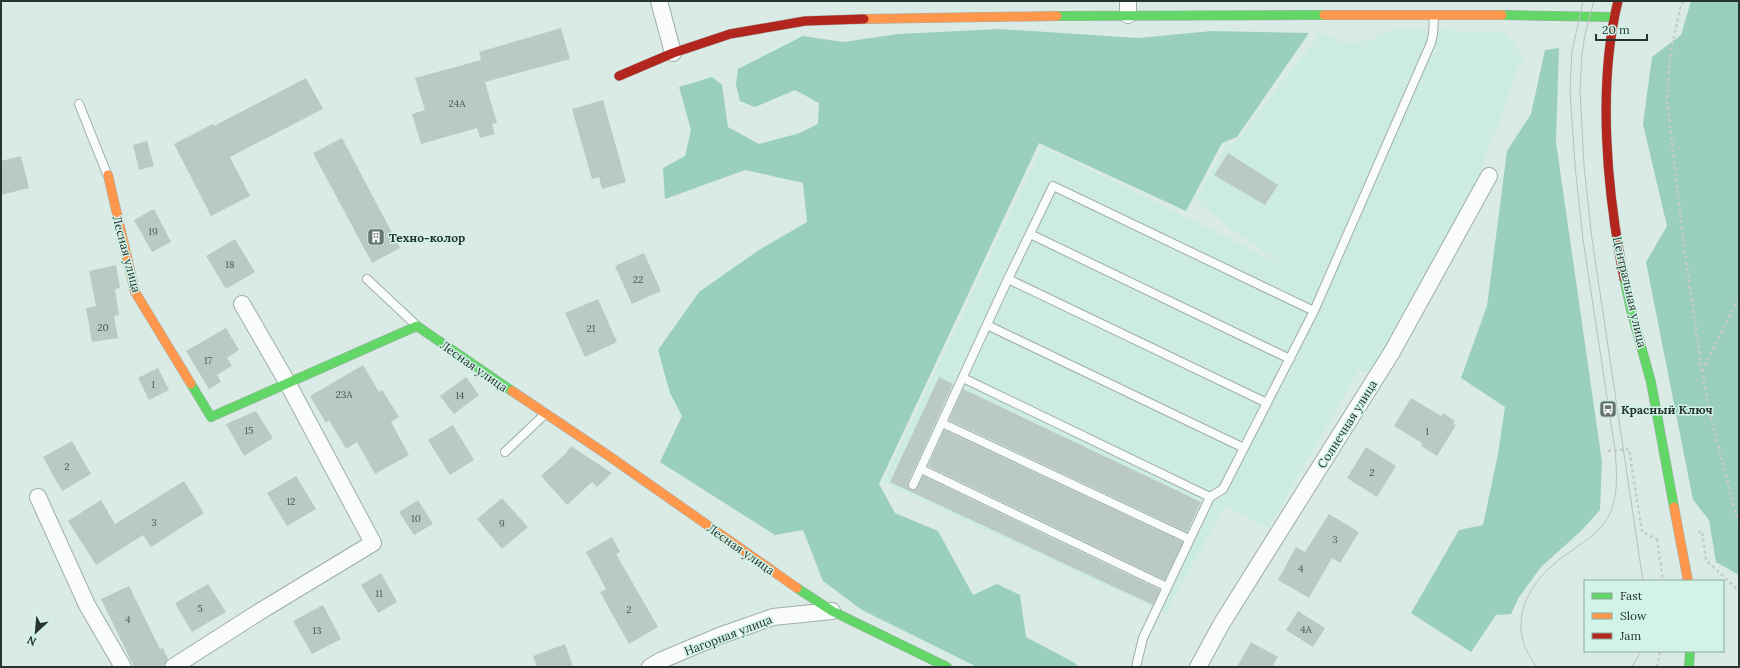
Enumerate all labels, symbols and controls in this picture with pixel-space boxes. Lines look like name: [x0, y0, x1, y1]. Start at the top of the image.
scale bar: [1596, 16, 1647, 42]
text: 20 m: [1602, 22, 1630, 37]
house number: 24А: [449, 97, 466, 110]
street label: Лесная улица: [110, 214, 144, 294]
house number: 19: [148, 225, 158, 238]
building icon: Техно-колор: [366, 227, 386, 247]
place label: Техно-колор: [389, 230, 465, 245]
street label: Центральная улица: [1610, 235, 1650, 349]
house number: 18: [225, 258, 235, 271]
house number: 22: [633, 273, 643, 286]
house number: 20: [97, 321, 109, 334]
house number: 21: [586, 322, 596, 335]
street label: Лесная улица: [437, 337, 511, 395]
house number: 17: [204, 354, 213, 367]
street label: Солнечная улица: [1314, 377, 1380, 471]
house number: 1: [151, 378, 155, 391]
house number: 23А: [335, 388, 353, 401]
house number: 14: [455, 389, 465, 402]
bus stop icon: Красный Ключ: [1598, 399, 1618, 419]
place label: Красный Ключ: [1621, 402, 1713, 417]
house number: 15: [244, 424, 254, 437]
house number: 1: [1425, 425, 1429, 438]
house number: 2: [64, 460, 70, 473]
house number: 2: [1369, 466, 1375, 479]
house number: 12: [286, 495, 296, 508]
house number: 10: [411, 512, 421, 525]
house number: 3: [151, 516, 157, 529]
house number: 9: [499, 517, 505, 530]
street label: Лесная улица: [704, 520, 778, 578]
house number: 3: [1332, 533, 1338, 546]
house number: 4: [1298, 562, 1304, 575]
legend: [1584, 580, 1724, 652]
house number: 11: [375, 587, 383, 600]
text: Fast: [1620, 588, 1643, 603]
house number: 5: [197, 602, 203, 615]
house number: 2: [626, 603, 632, 616]
text: Slow: [1620, 608, 1647, 623]
street label: Нагорная улица: [682, 611, 774, 659]
north arrow: [16, 612, 56, 652]
house number: 4: [125, 613, 131, 626]
house number: 4А: [1300, 623, 1313, 636]
house number: 13: [312, 624, 322, 637]
text: Jam: [1619, 628, 1641, 643]
text: N: [24, 633, 39, 649]

